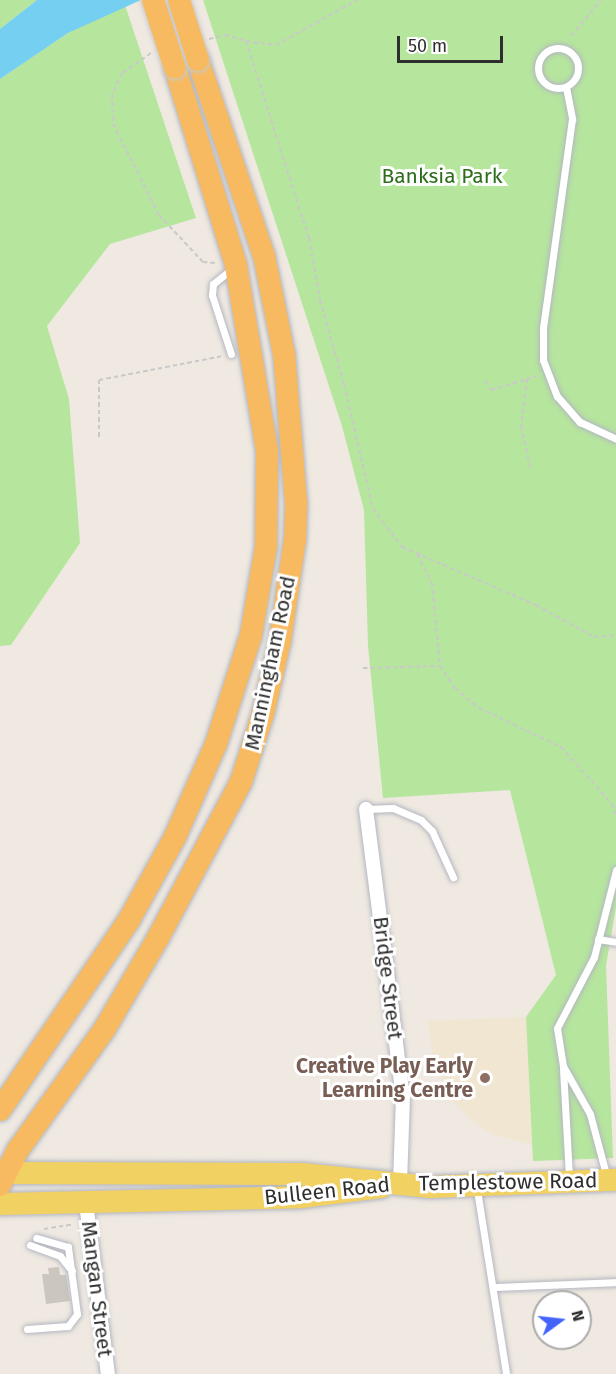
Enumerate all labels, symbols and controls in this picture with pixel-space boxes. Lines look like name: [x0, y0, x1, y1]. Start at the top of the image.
scale bar: [400, 24, 506, 62]
text: 50 m: [408, 35, 447, 57]
park label: Banksia Park: [381, 163, 503, 189]
street label: Manningham Road: [239, 574, 301, 752]
street label: Bridge Street: [368, 915, 408, 1041]
place label: Creative Play Early Learning Centre: [296, 1053, 473, 1103]
marker: Creative Play Early Learning Centre: [478, 1071, 492, 1085]
street label: Templestowe Road: [418, 1168, 598, 1196]
street label: Bulleen Road: [263, 1172, 391, 1210]
street label: Mangan Street: [76, 1220, 118, 1358]
north arrow: [532, 1290, 592, 1350]
text: N: [567, 1308, 588, 1323]

